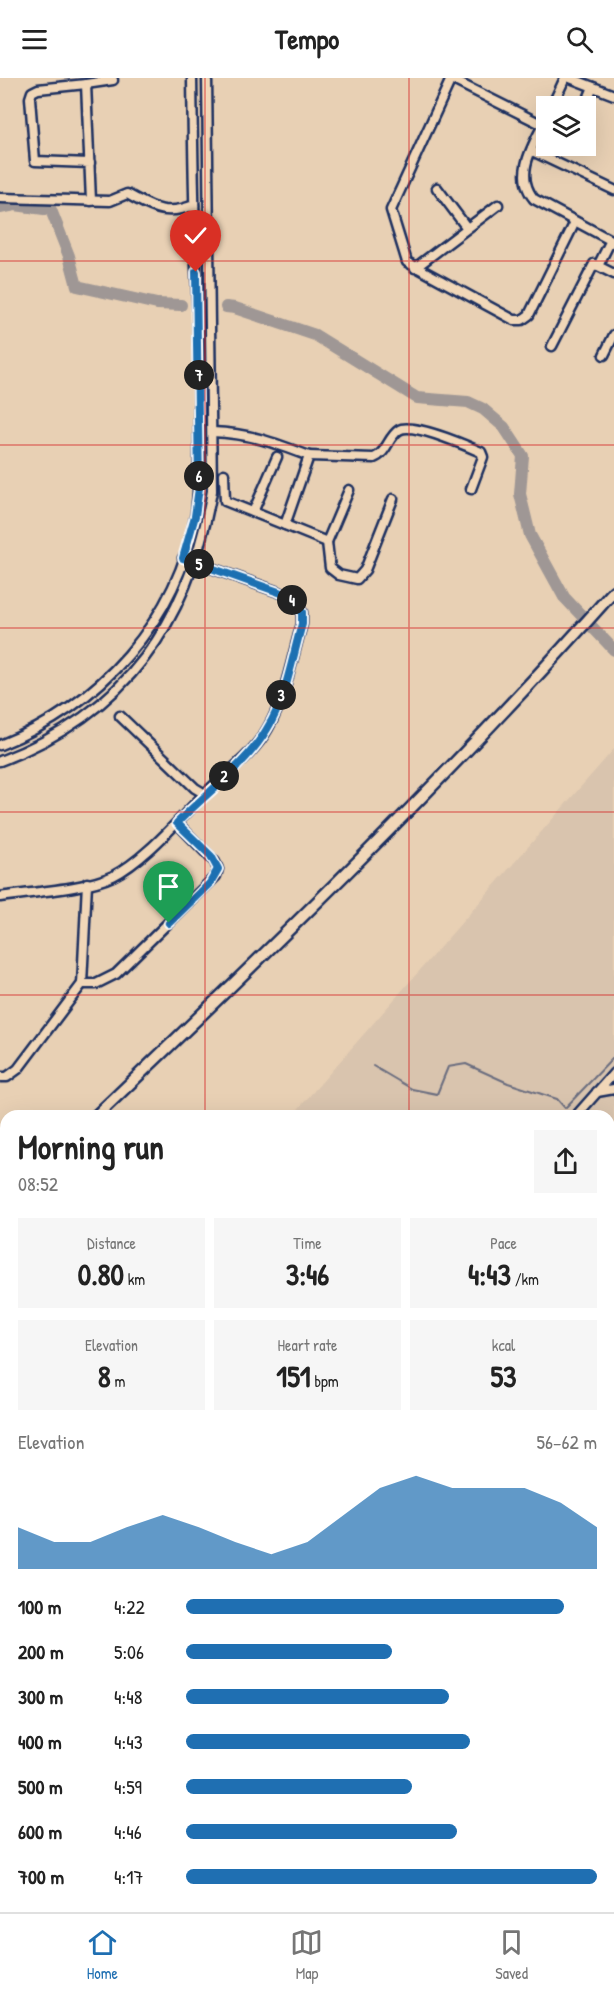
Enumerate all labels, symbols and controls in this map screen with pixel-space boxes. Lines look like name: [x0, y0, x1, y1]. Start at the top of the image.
text: Tempo: [275, 21, 339, 57]
icon: menu: [18, 23, 51, 56]
icon: search: [563, 23, 596, 56]
map controls: [536, 96, 596, 156]
button: layers: [536, 96, 596, 156]
pin: [170, 210, 221, 272]
icon: check: [179, 219, 212, 252]
pin: 7: [184, 360, 214, 390]
text: 7: [195, 364, 203, 386]
pin: 6: [184, 461, 214, 491]
text: 6: [196, 465, 202, 487]
pin: 5: [184, 549, 214, 579]
text: 5: [196, 553, 202, 575]
pin: 4: [277, 585, 307, 615]
text: 4: [289, 589, 295, 611]
pin: 3: [266, 680, 296, 710]
text: 3: [277, 684, 285, 706]
pin: 2: [209, 761, 239, 791]
text: 2: [220, 765, 228, 787]
pin: [143, 861, 194, 923]
icon: arrive: [152, 870, 185, 903]
text: Morning run: [18, 1125, 164, 1169]
button: share: [534, 1130, 597, 1193]
text: 08:52: [18, 1170, 58, 1197]
text: Distance: [87, 1232, 136, 1254]
text: Time: [293, 1232, 322, 1254]
text: Pace: [490, 1232, 517, 1254]
text: 0.80: [78, 1254, 124, 1294]
text: 3:46: [286, 1254, 329, 1294]
text: 4:43: [468, 1254, 511, 1294]
text: km: [124, 1268, 145, 1290]
text: /km: [511, 1268, 539, 1290]
text: Elevation: [85, 1334, 138, 1356]
text: Heart rate: [278, 1334, 337, 1356]
text: kcal: [492, 1334, 515, 1356]
text: 8: [98, 1356, 111, 1396]
text: 151: [276, 1356, 311, 1396]
text: 53: [490, 1356, 517, 1396]
text: m: [111, 1370, 125, 1392]
text: bpm: [311, 1370, 339, 1392]
text: Elevation: [18, 1428, 84, 1455]
text: 56–62 m: [537, 1428, 597, 1455]
text: 100 m: [18, 1593, 61, 1620]
text: 4:22: [114, 1593, 145, 1620]
text: 200 m: [18, 1638, 63, 1665]
text: 5:06: [114, 1638, 144, 1665]
text: 300 m: [18, 1683, 63, 1710]
text: 4:48: [114, 1683, 142, 1710]
text: 400 m: [18, 1728, 62, 1755]
text: 4:43: [114, 1728, 143, 1755]
text: 500 m: [18, 1773, 63, 1800]
text: 4:59: [114, 1773, 142, 1800]
text: 600 m: [18, 1818, 62, 1845]
text: 4:46: [114, 1818, 142, 1845]
text: 700 m: [18, 1863, 64, 1890]
text: 4:17: [114, 1863, 143, 1890]
tab: Home: [86, 1926, 119, 1984]
tab: Map: [290, 1926, 323, 1984]
tab: Saved: [495, 1926, 528, 1984]

